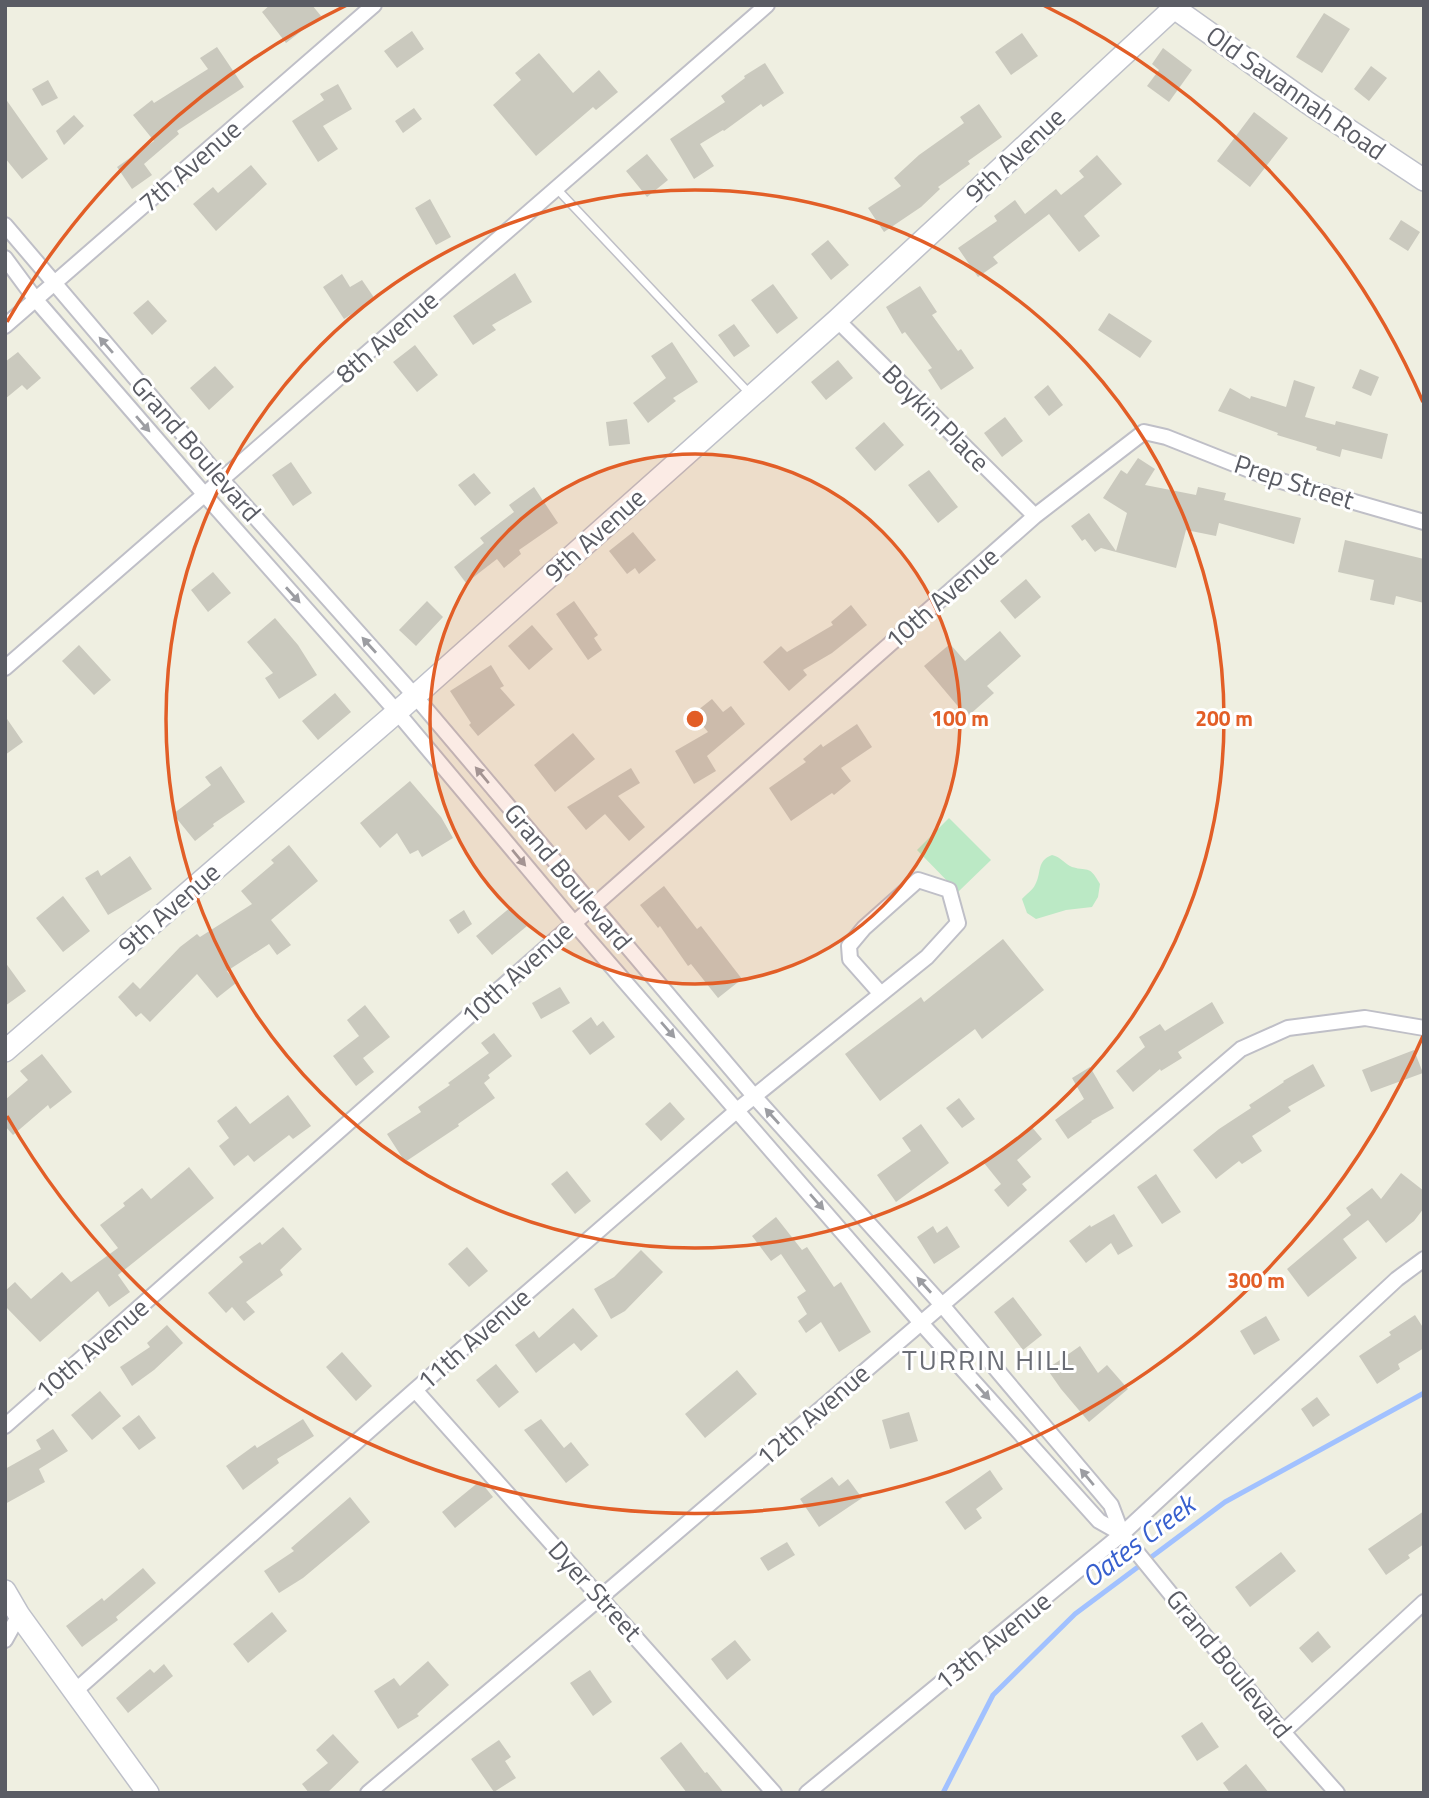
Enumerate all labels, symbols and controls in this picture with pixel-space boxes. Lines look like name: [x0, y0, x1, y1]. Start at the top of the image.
street label: Old Savannah Road: [1198, 16, 1394, 169]
street label: 9th Avenue: [956, 98, 1074, 211]
street label: 7th Avenue: [130, 110, 250, 221]
street label: 8th Avenue: [327, 281, 447, 392]
one-way arrow: [98, 336, 114, 354]
street label: Boykin Place: [874, 355, 999, 480]
street label: Grand Boulevard: [122, 367, 271, 530]
one-way arrow: [135, 415, 150, 432]
street label: Prep Street: [1229, 444, 1359, 519]
street label: 9th Avenue: [535, 478, 654, 591]
street label: 10th Avenue: [876, 537, 1007, 658]
one-way arrow: [285, 586, 300, 603]
one-way arrow: [361, 636, 377, 654]
text: 100 m: [931, 702, 989, 734]
text: 200 m: [1195, 702, 1253, 734]
centre of rings: [683, 707, 707, 731]
one-way arrow: [475, 766, 490, 783]
street label: Grand Boulevard: [495, 795, 642, 959]
one-way arrow: [511, 849, 527, 867]
street label: 9th Avenue: [109, 853, 229, 964]
street label: 10th Avenue: [452, 912, 581, 1034]
one-way arrow: [660, 1021, 676, 1039]
one-way arrow: [764, 1107, 780, 1125]
one-way arrow: [809, 1193, 825, 1211]
text: 300 m: [1227, 1264, 1285, 1296]
one-way arrow: [917, 1277, 932, 1294]
street label: 11th Avenue: [408, 1278, 539, 1399]
street label: 10th Avenue: [26, 1288, 157, 1409]
district label: TURRIN HILL: [902, 1338, 1076, 1381]
street label: 12th Avenue: [747, 1354, 878, 1475]
one-way arrow: [975, 1383, 991, 1401]
one-way arrow: [1079, 1468, 1095, 1486]
water label: Oates Creek: [1072, 1481, 1206, 1598]
street label: Dyer Street: [539, 1532, 651, 1650]
street label: Grand Boulevard: [1157, 1581, 1302, 1747]
street label: 13th Avenue: [926, 1582, 1059, 1700]

